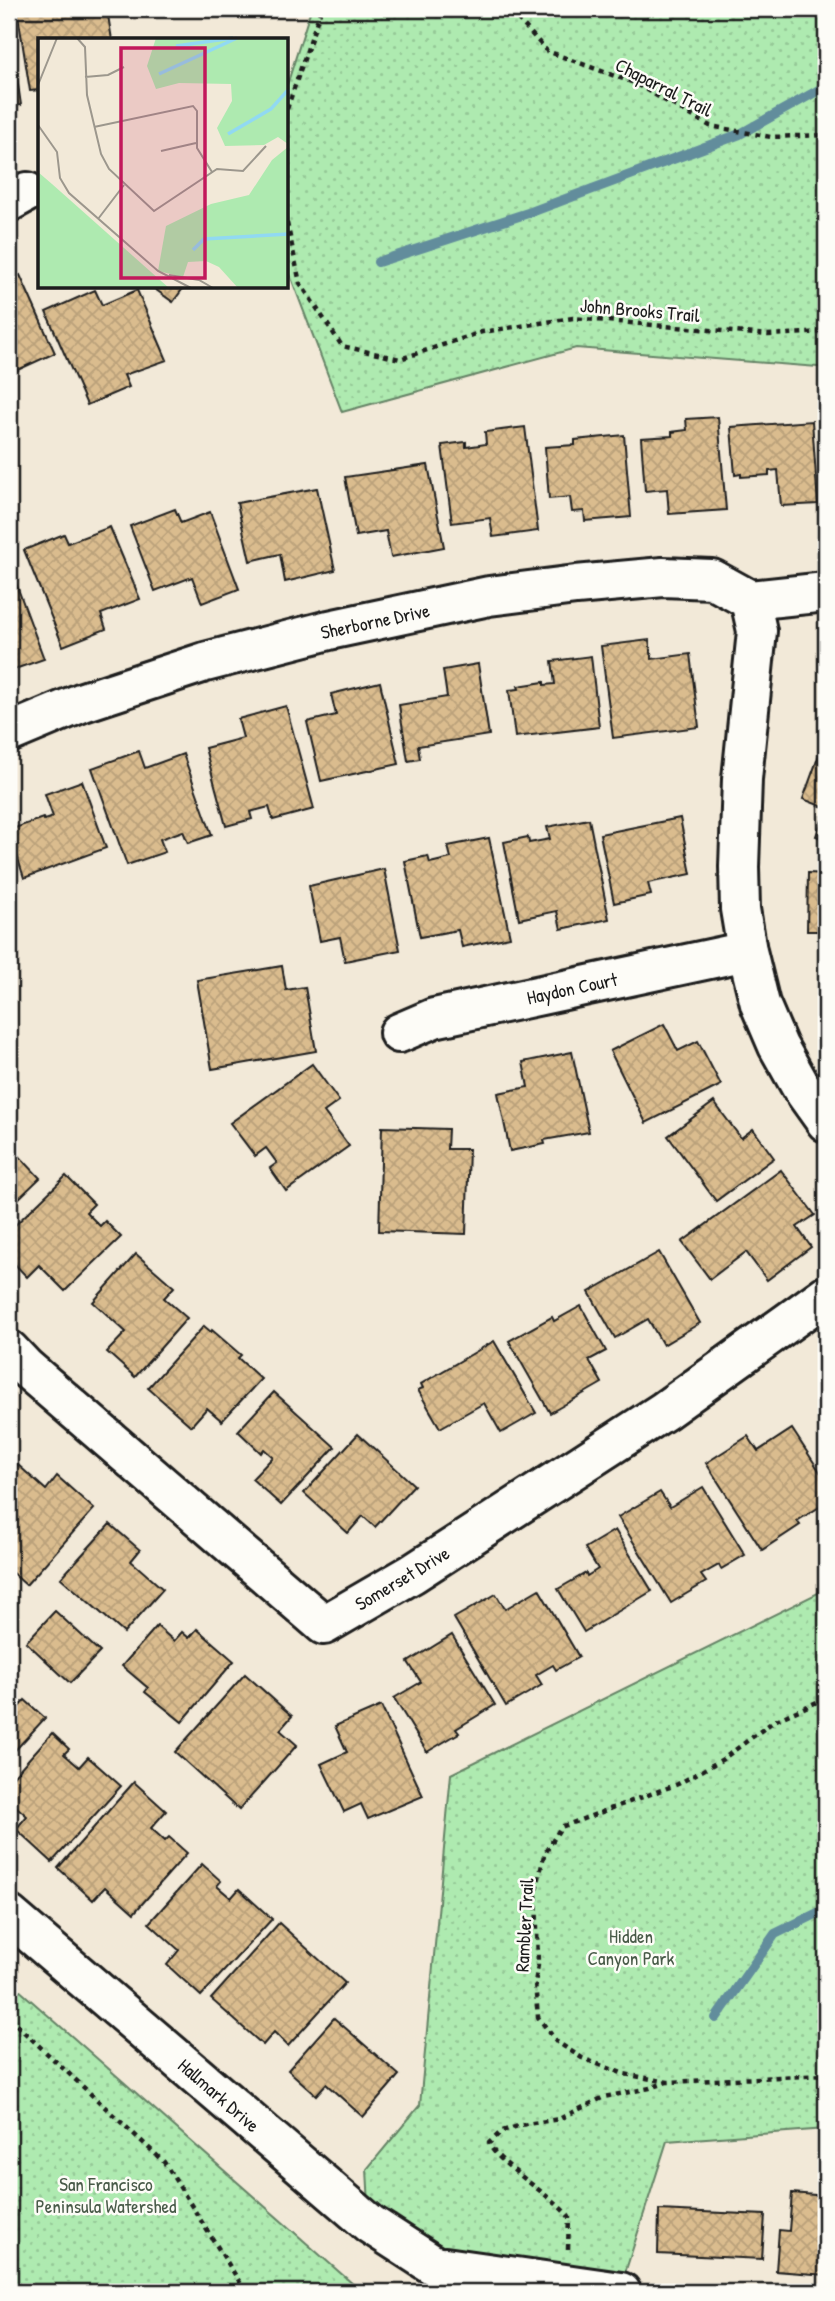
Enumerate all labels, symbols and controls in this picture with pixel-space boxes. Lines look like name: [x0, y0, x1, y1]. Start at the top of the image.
inset map: [38, 38, 289, 289]
street label: Chaparral Trail: [611, 51, 718, 123]
street label: John Brooks Trail: [579, 292, 702, 328]
street label: Sherborne Drive: [318, 597, 432, 645]
street label: Haydon Court: [524, 966, 620, 1010]
street label: Somerset Drive: [350, 1539, 454, 1616]
street label: Rambler Trail: [509, 1876, 539, 1973]
park label: Hidden Canyon Park: [588, 1923, 675, 1971]
street label: Hallmark Drive: [173, 2052, 266, 2138]
park label: San Francisco Peninsula Watershed: [36, 2171, 177, 2219]

